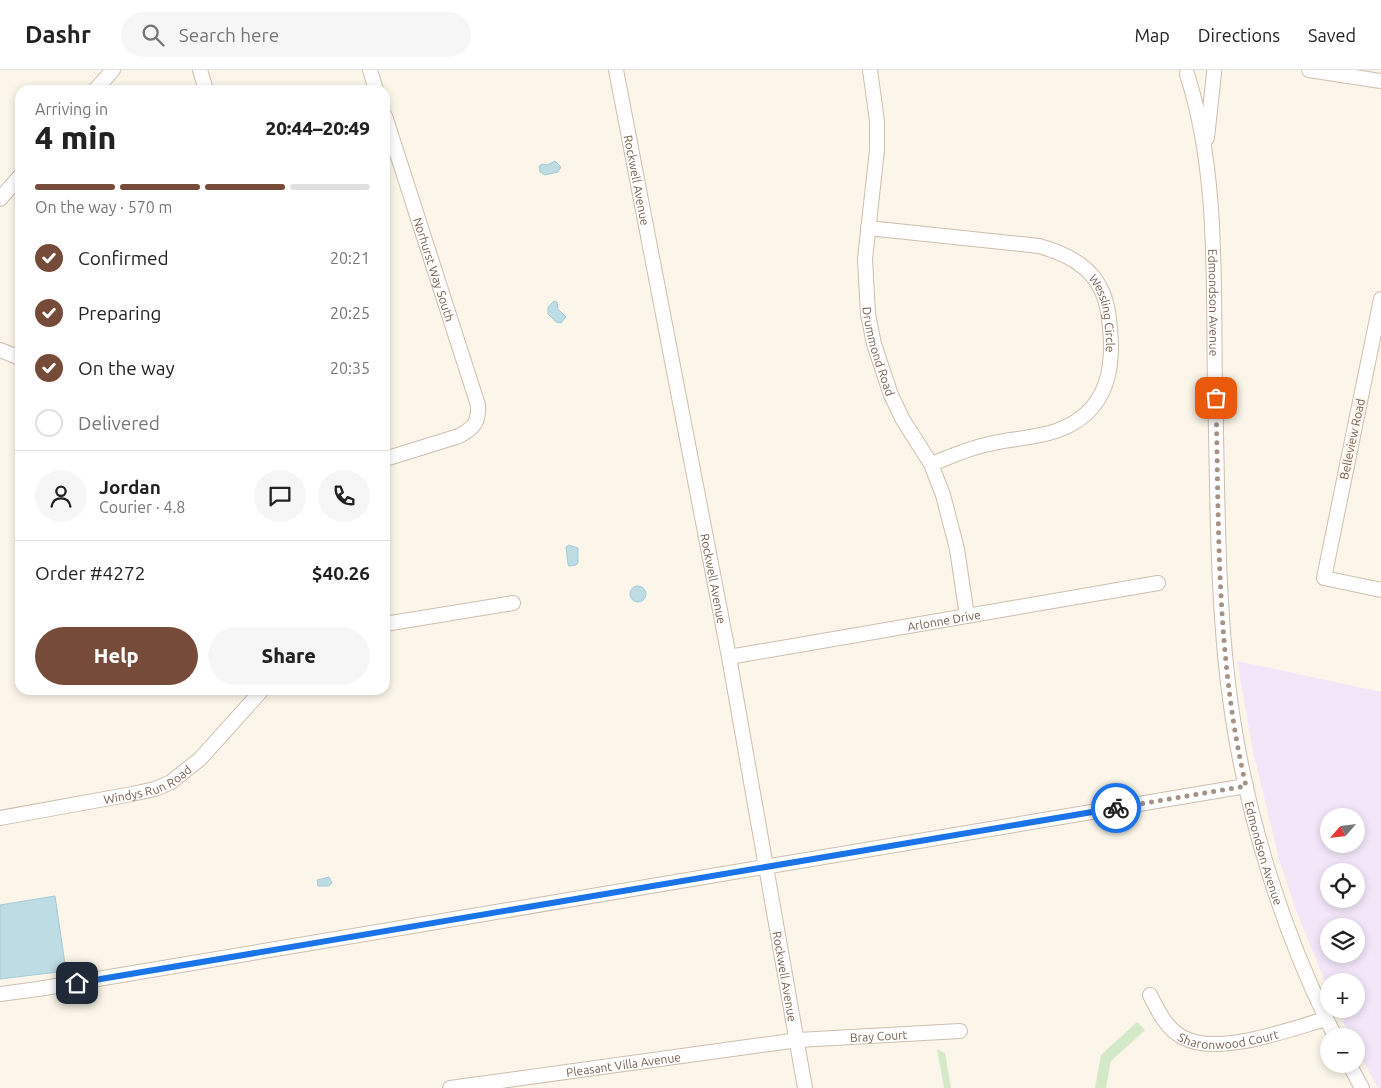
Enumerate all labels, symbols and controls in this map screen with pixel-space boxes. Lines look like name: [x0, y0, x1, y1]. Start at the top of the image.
search box: [121, 12, 471, 57]
text: Dashr: [25, 21, 91, 48]
icon: search: [139, 21, 167, 49]
text: Search here: [179, 24, 279, 46]
text: Map: [1134, 25, 1170, 45]
text: Directions: [1198, 25, 1280, 45]
text: Saved: [1308, 25, 1356, 45]
text: Arriving in: [35, 100, 108, 118]
text: 20:44–20:49: [265, 117, 370, 139]
text: 4 min: [35, 119, 116, 155]
street label: Rockwell Avenue: [622, 134, 652, 226]
text: On the way · 570 m: [35, 198, 172, 216]
street label: Norhurst Way South: [412, 216, 457, 323]
icon: check: [35, 244, 63, 272]
text: Confirmed: [78, 247, 169, 269]
text: 20:21: [330, 249, 370, 267]
street label: Edmondson Avenue: [1207, 249, 1221, 356]
street label: Wessling Circle: [1087, 272, 1118, 352]
icon: check: [35, 299, 63, 327]
text: Preparing: [78, 302, 162, 324]
text: 20:25: [330, 304, 370, 322]
street label: Drummond Road: [861, 306, 897, 397]
icon: check: [35, 354, 63, 382]
text: On the way: [78, 357, 175, 379]
text: 20:35: [330, 359, 370, 377]
pin: [1195, 377, 1237, 419]
icon: bag: [1202, 384, 1230, 412]
street label: Belleview Road: [1337, 397, 1367, 481]
text: Delivered: [78, 412, 160, 434]
button: person: [35, 470, 87, 522]
button: chat: [254, 470, 306, 522]
button: phone: [318, 470, 370, 522]
text: Jordan: [99, 476, 161, 498]
text: Courier · 4.8: [99, 498, 185, 516]
street label: Rockwell Avenue: [699, 532, 729, 625]
text: Order #4272: [35, 562, 145, 584]
text: $40.26: [312, 562, 370, 584]
street label: Arlonne Drive: [906, 607, 981, 633]
button: Help: [35, 627, 198, 685]
button: Share: [208, 627, 370, 685]
street label: Windys Run Road: [102, 762, 194, 806]
courier: [1091, 783, 1141, 833]
icon: bike: [1102, 794, 1130, 822]
street label: Edmondson Avenue: [1243, 800, 1285, 907]
north arrow: [1320, 808, 1365, 852]
map controls: [1320, 808, 1365, 1073]
button: locate: [1320, 863, 1365, 908]
button: layers: [1320, 918, 1365, 963]
street label: Rockwell Avenue: [771, 930, 800, 1023]
pin: [56, 962, 98, 1004]
icon: home: [63, 969, 91, 997]
button: +: [1320, 973, 1365, 1018]
street label: Bray Court: [850, 1027, 908, 1044]
street label: Sharonwood Court: [1176, 1027, 1280, 1051]
button: −: [1320, 1028, 1365, 1073]
street label: Pleasant Villa Avenue: [565, 1050, 681, 1078]

